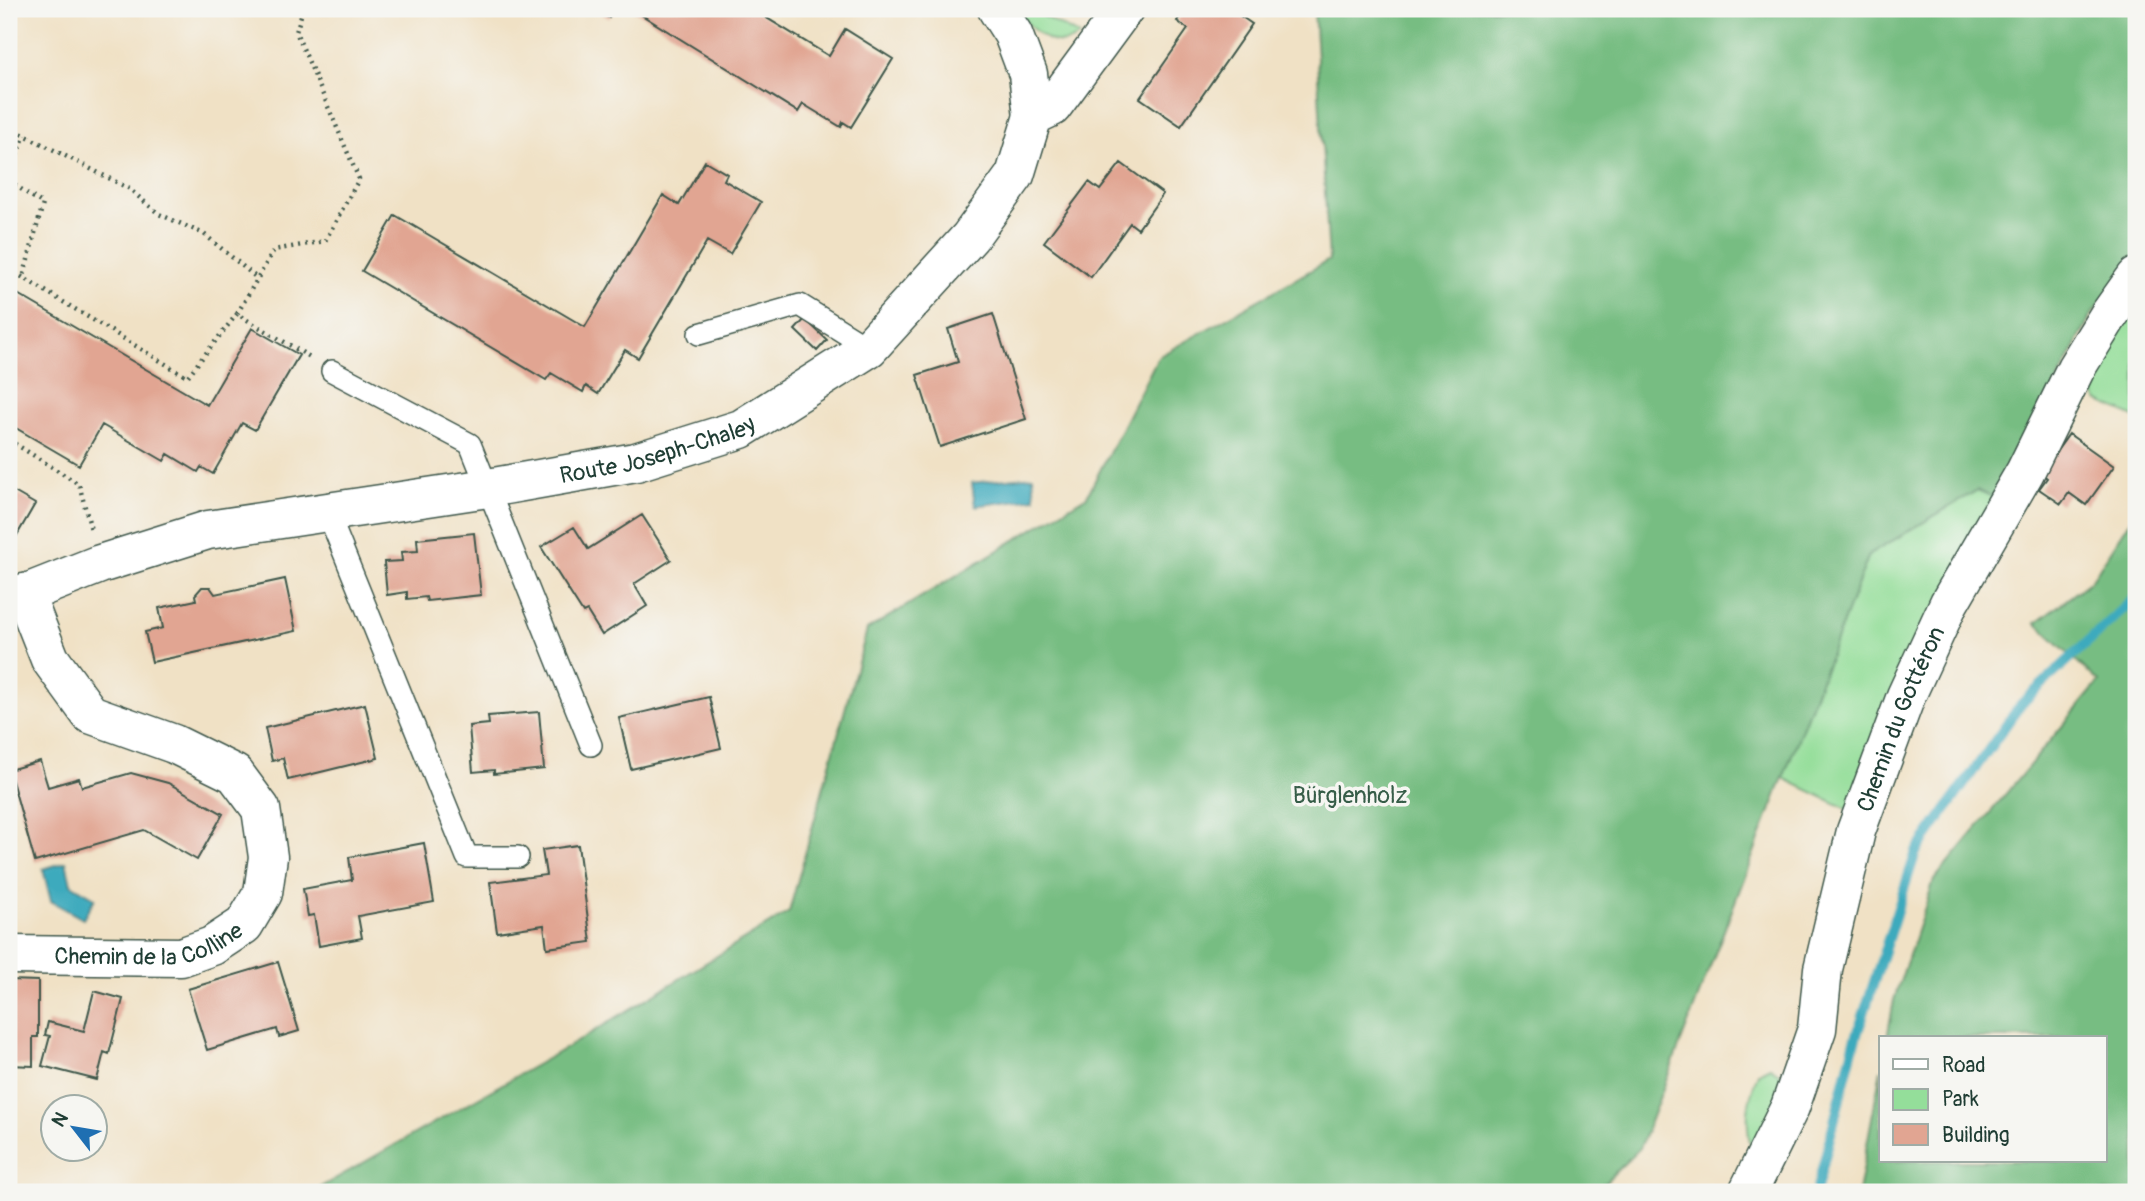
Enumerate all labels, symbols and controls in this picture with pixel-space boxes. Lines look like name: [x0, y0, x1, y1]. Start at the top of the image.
street label: Route Joseph-Chaley: [557, 409, 761, 490]
street label: Chemin du Gottéron: [1850, 622, 1951, 816]
park label: Bürglenholz: [1293, 781, 1407, 810]
street label: Chemin de la Colline: [54, 915, 249, 972]
legend: [1879, 1036, 2106, 1162]
text: Road: [1942, 1052, 1986, 1079]
text: Park: [1942, 1086, 1979, 1113]
north arrow: [38, 1092, 108, 1162]
text: N: [47, 1108, 74, 1131]
text: Building: [1942, 1122, 2009, 1149]

